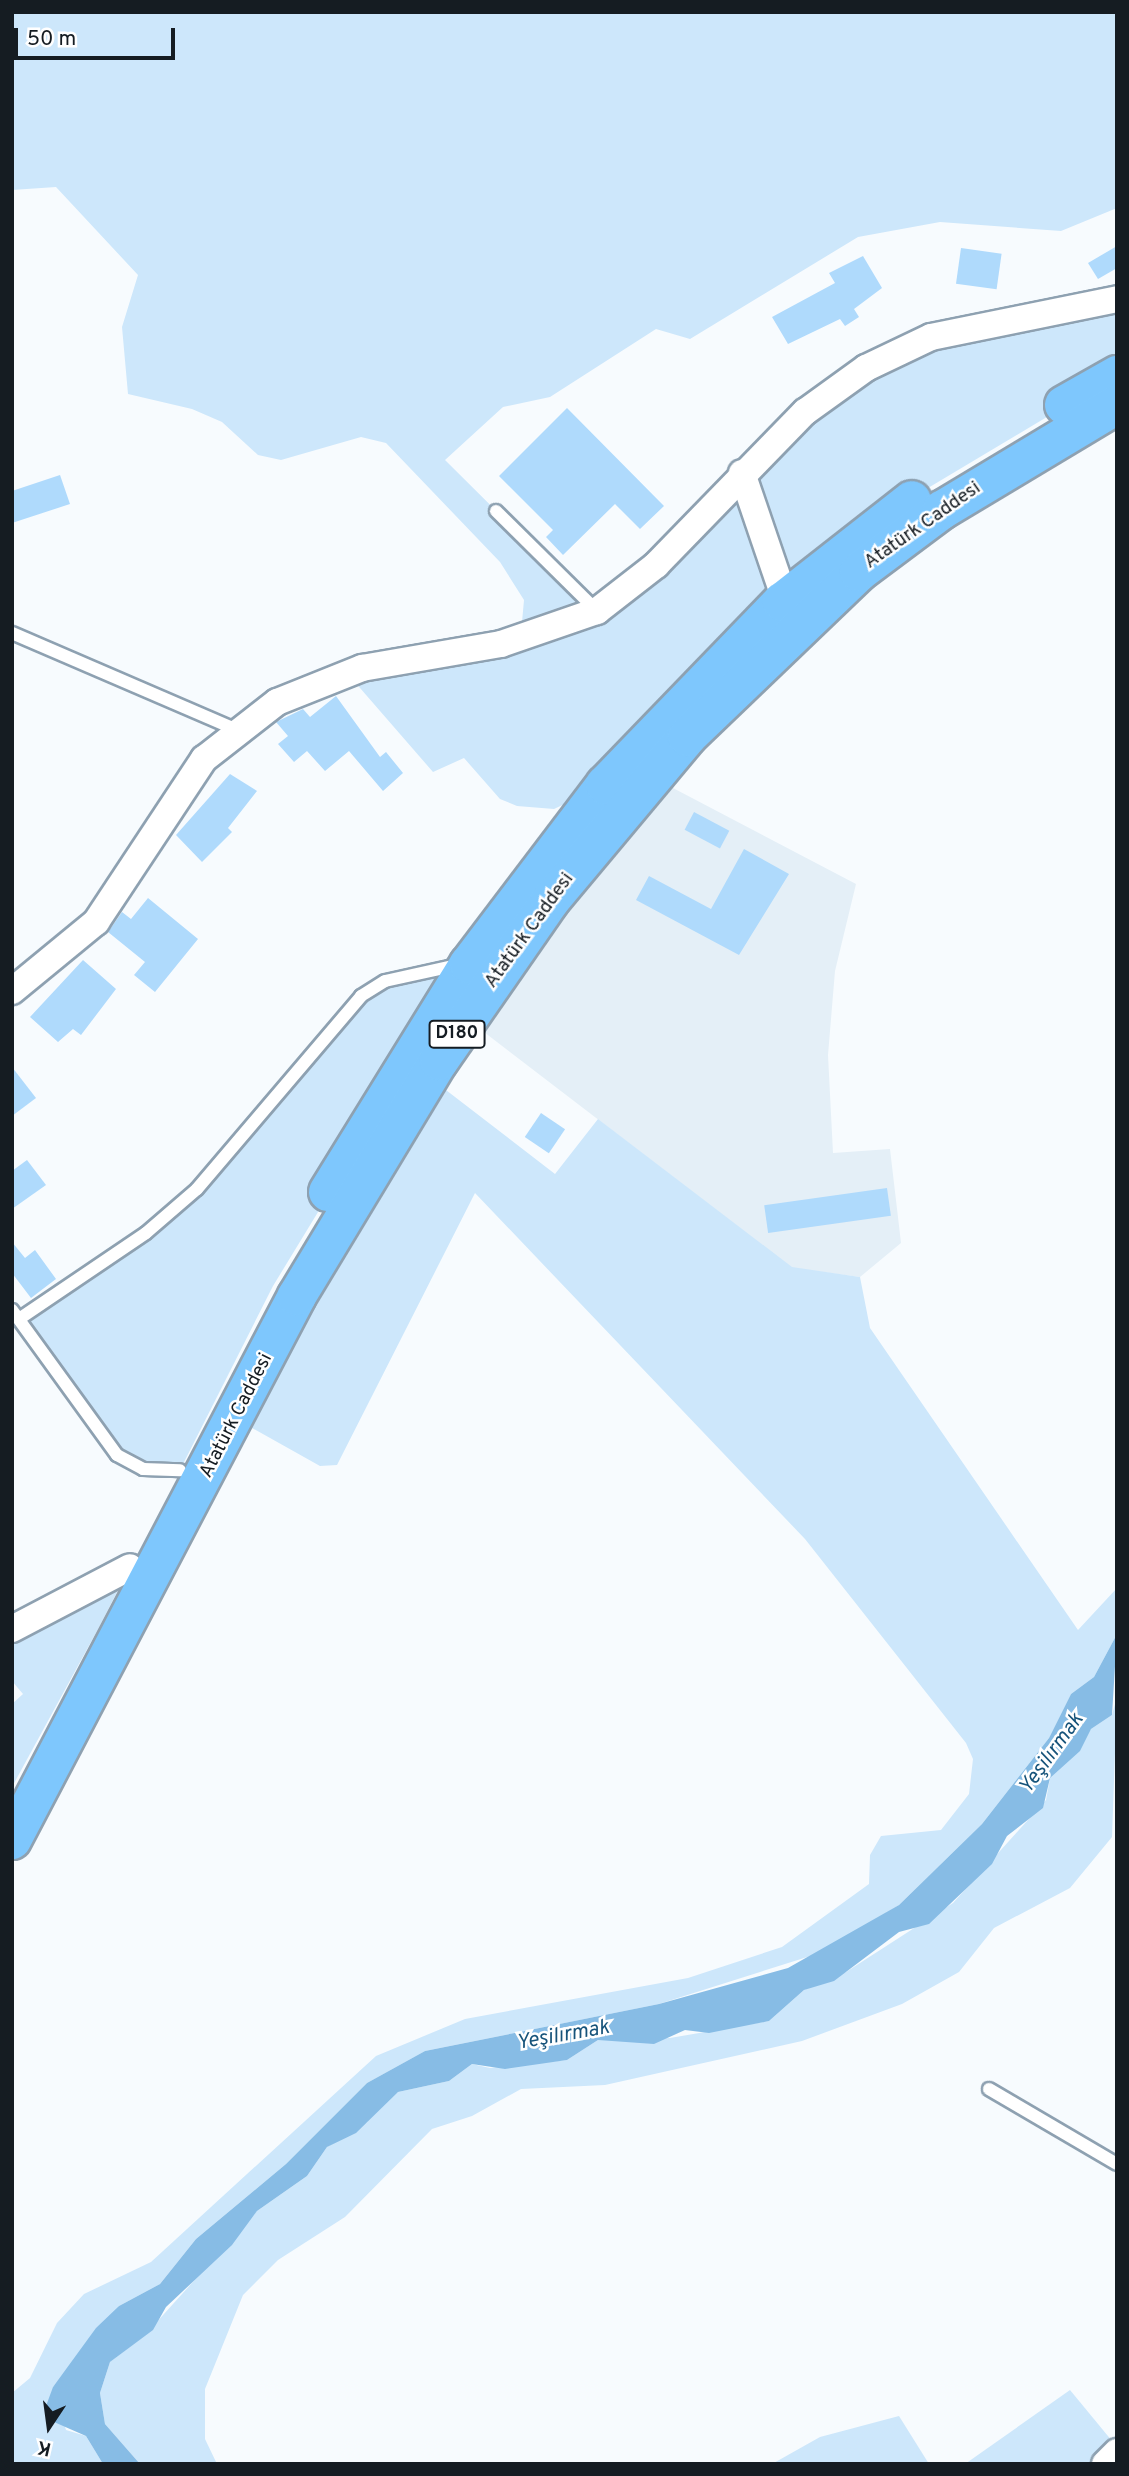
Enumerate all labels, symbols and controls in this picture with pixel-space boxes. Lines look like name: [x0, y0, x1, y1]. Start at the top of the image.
scale bar: [18, 14, 178, 58]
text: 50 m: [27, 26, 76, 53]
street label: Atatürk Caddesi: [860, 477, 986, 575]
street label: Atatürk Caddesi: [481, 869, 579, 993]
road number: D180: [427, 1020, 487, 1049]
street label: Atatürk Caddesi: [196, 1350, 278, 1482]
water label: Yeşilırmak: [1014, 1709, 1090, 1799]
water label: Yeşilırmak: [515, 2015, 611, 2057]
north arrow: [14, 2392, 84, 2462]
text: K: [35, 2434, 54, 2461]

